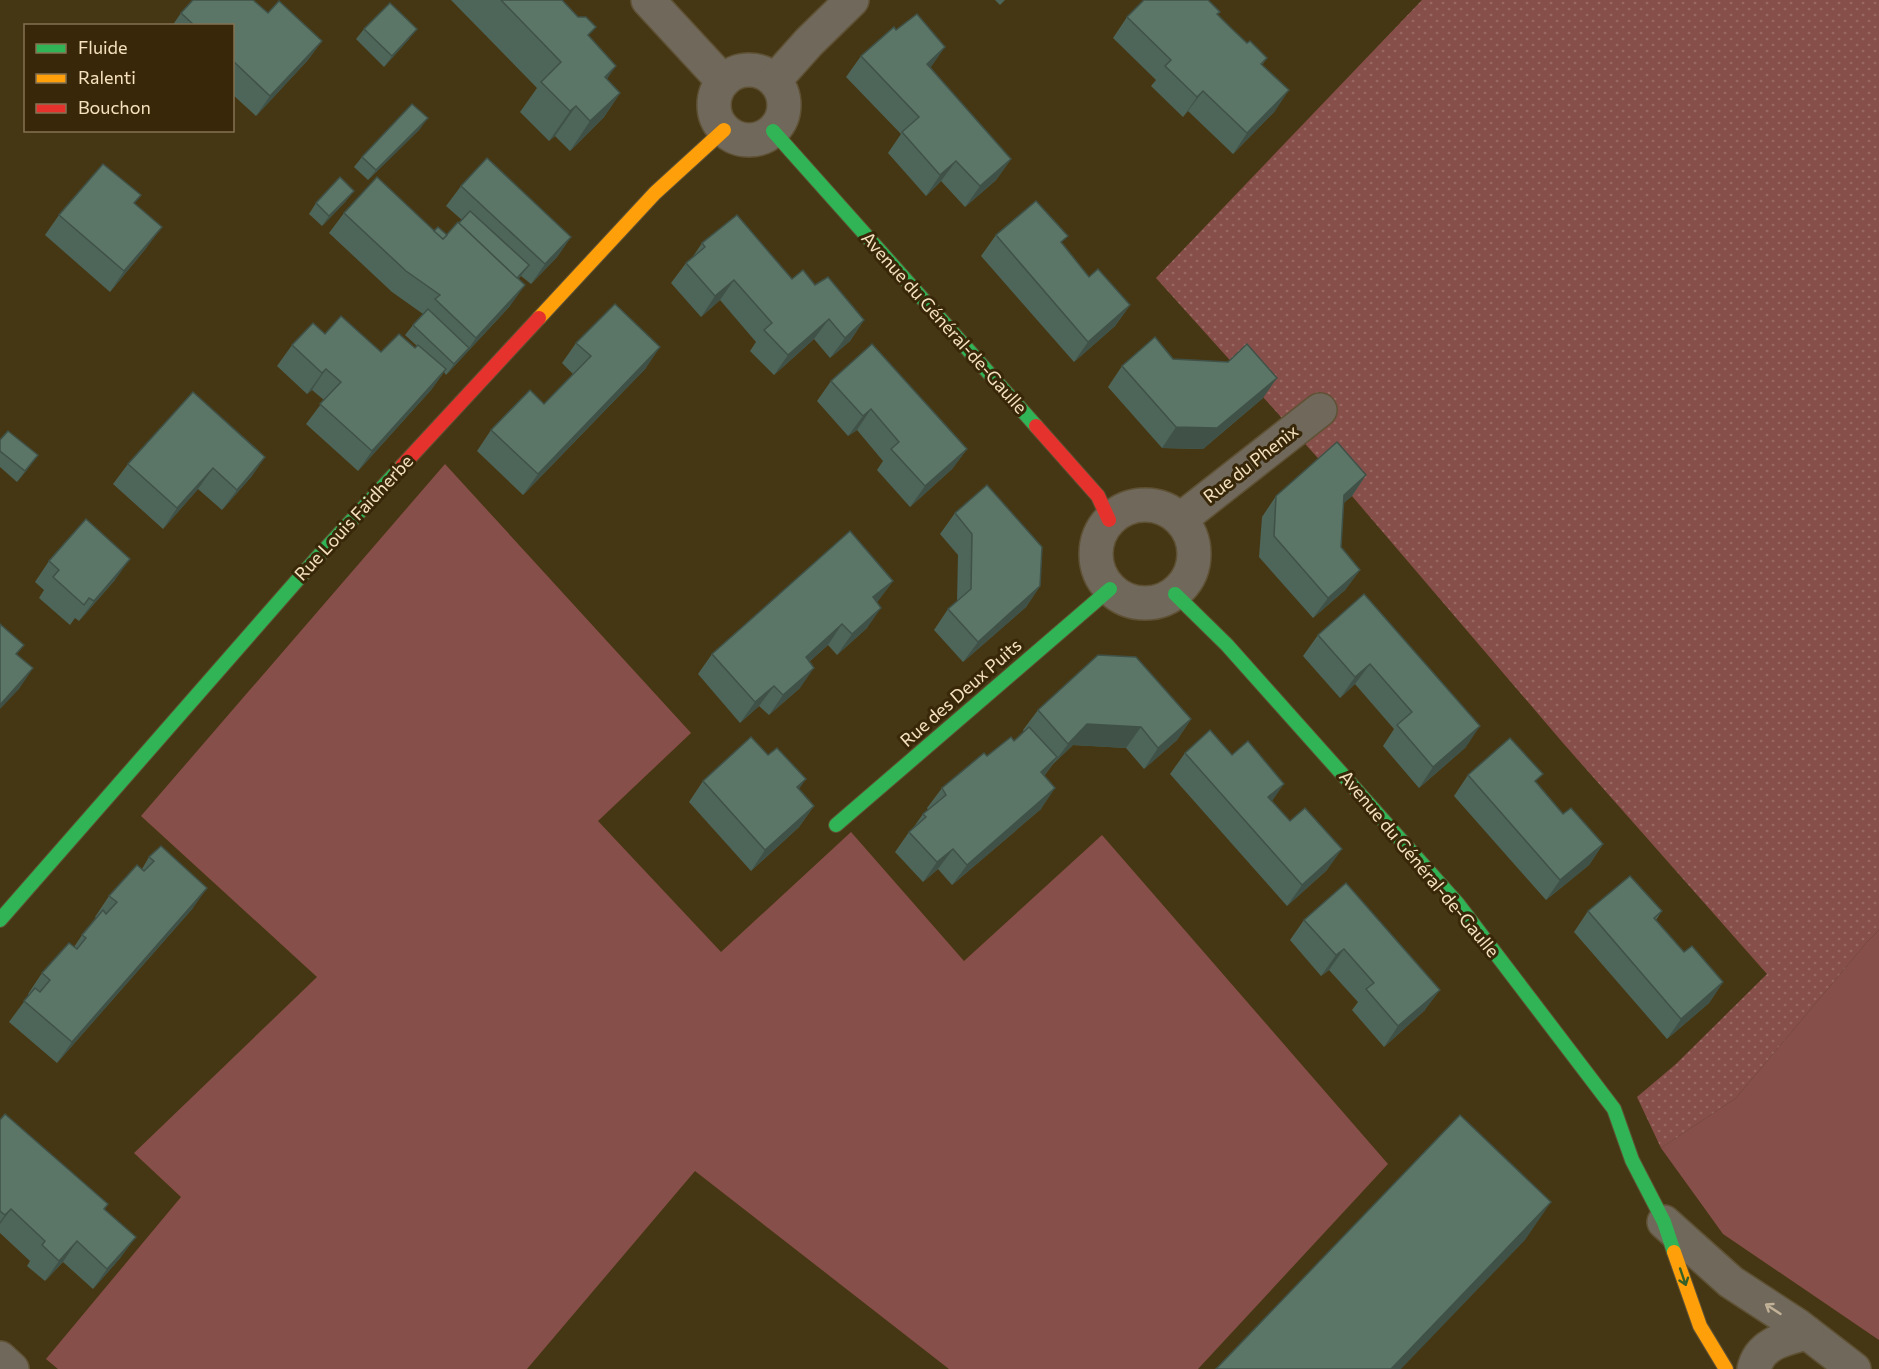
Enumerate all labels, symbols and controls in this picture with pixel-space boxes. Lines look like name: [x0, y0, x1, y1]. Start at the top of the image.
legend: [24, 24, 234, 132]
text: Fluide: [78, 36, 127, 58]
text: Ralenti: [78, 66, 136, 88]
text: Bouchon: [78, 96, 151, 118]
street label: Avenue du Général-de-Gaulle: [857, 227, 1032, 418]
street label: Rue du Phenix: [1199, 419, 1303, 507]
street label: Rue Louis Faidherbe: [289, 450, 417, 585]
street label: Rue des Deux Puits: [895, 633, 1026, 751]
street label: Avenue du Général-de-Gaulle: [1335, 765, 1504, 961]
one-way arrow: [1679, 1267, 1690, 1286]
one-way arrow: [1765, 1303, 1782, 1315]

